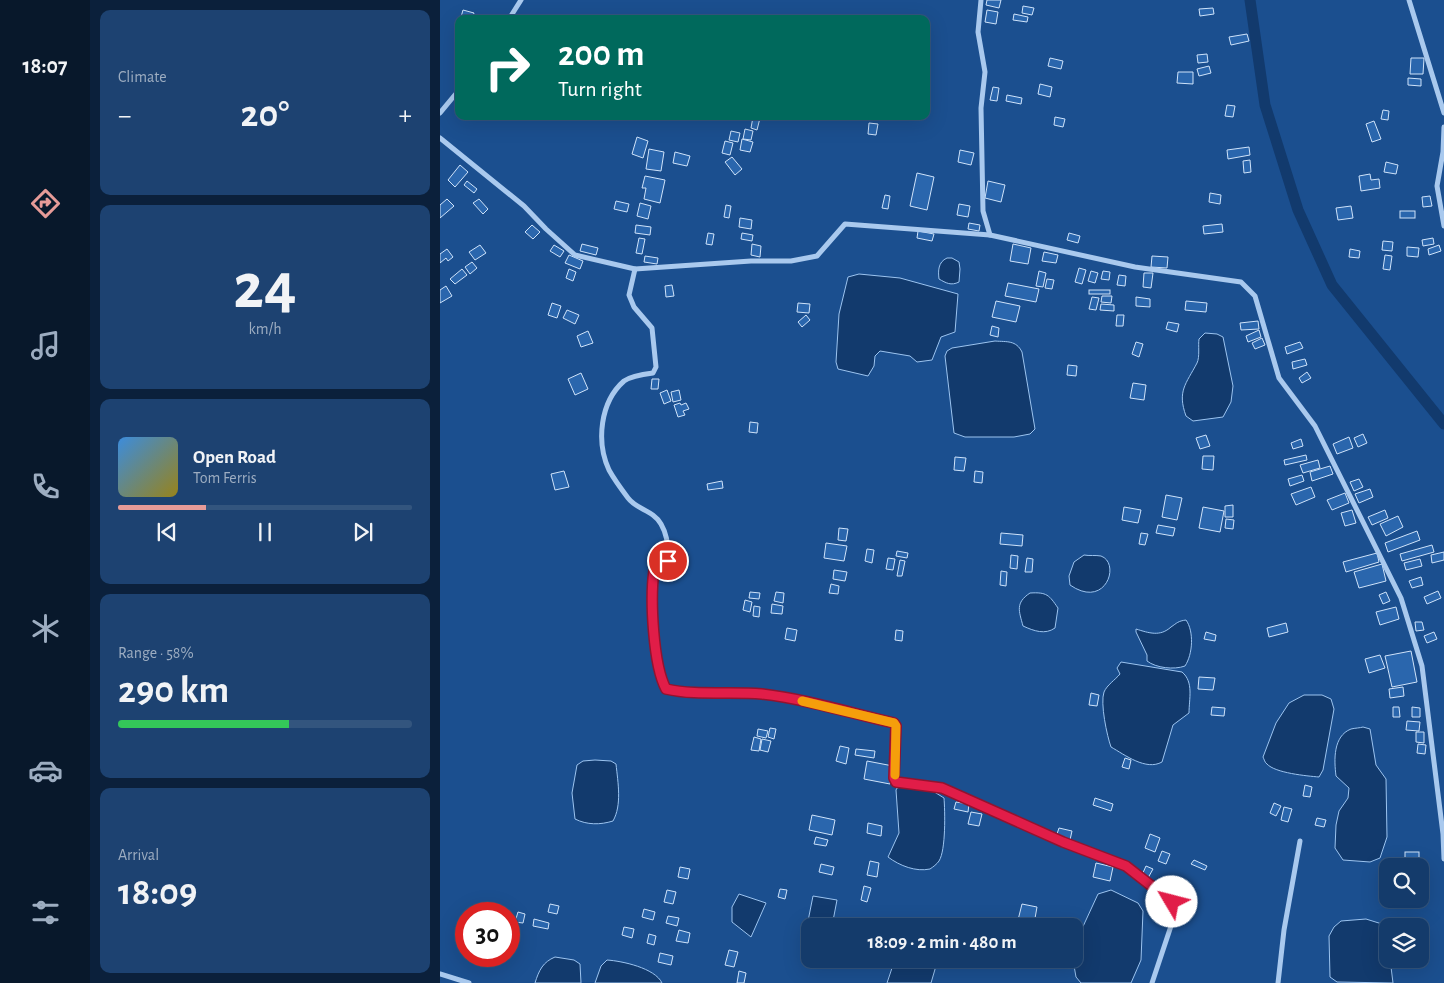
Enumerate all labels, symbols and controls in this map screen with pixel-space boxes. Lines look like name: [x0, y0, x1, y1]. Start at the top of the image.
icon: right: [475, 35, 540, 100]
text: 200 m: [558, 37, 645, 72]
text: 18:07: [23, 55, 67, 77]
text: Climate: [118, 69, 167, 85]
text: Turn right: [558, 78, 642, 100]
text: 20°: [241, 96, 289, 134]
text: −: [118, 102, 131, 130]
text: +: [399, 102, 412, 130]
icon: directions: [28, 186, 63, 221]
text: 24: [233, 255, 297, 320]
text: km/h: [248, 321, 282, 337]
icon: music: [28, 328, 63, 363]
text: Open Road: [193, 448, 276, 467]
icon: phone: [28, 469, 63, 504]
text: Tom Ferris: [193, 470, 257, 486]
icon: previous: [153, 518, 181, 546]
icon: pause: [251, 518, 279, 546]
icon: next: [349, 518, 377, 546]
pin: [647, 540, 689, 582]
icon: arrive: [654, 547, 682, 575]
icon: climate: [28, 611, 63, 646]
text: Range · 58%: [118, 645, 194, 661]
text: 290 km: [118, 672, 229, 710]
icon: car: [28, 753, 63, 788]
text: Arrival: [118, 847, 159, 863]
map controls: [1379, 858, 1429, 968]
button: search: [1379, 858, 1429, 908]
text: 18:09: [118, 874, 197, 912]
position arrow: [1145, 875, 1197, 927]
icon: filters: [28, 895, 63, 930]
speed limit sign: 30: [455, 902, 520, 967]
button: layers: [1379, 918, 1429, 968]
text: 18:09 · 2 min · 480 m: [868, 933, 1017, 952]

